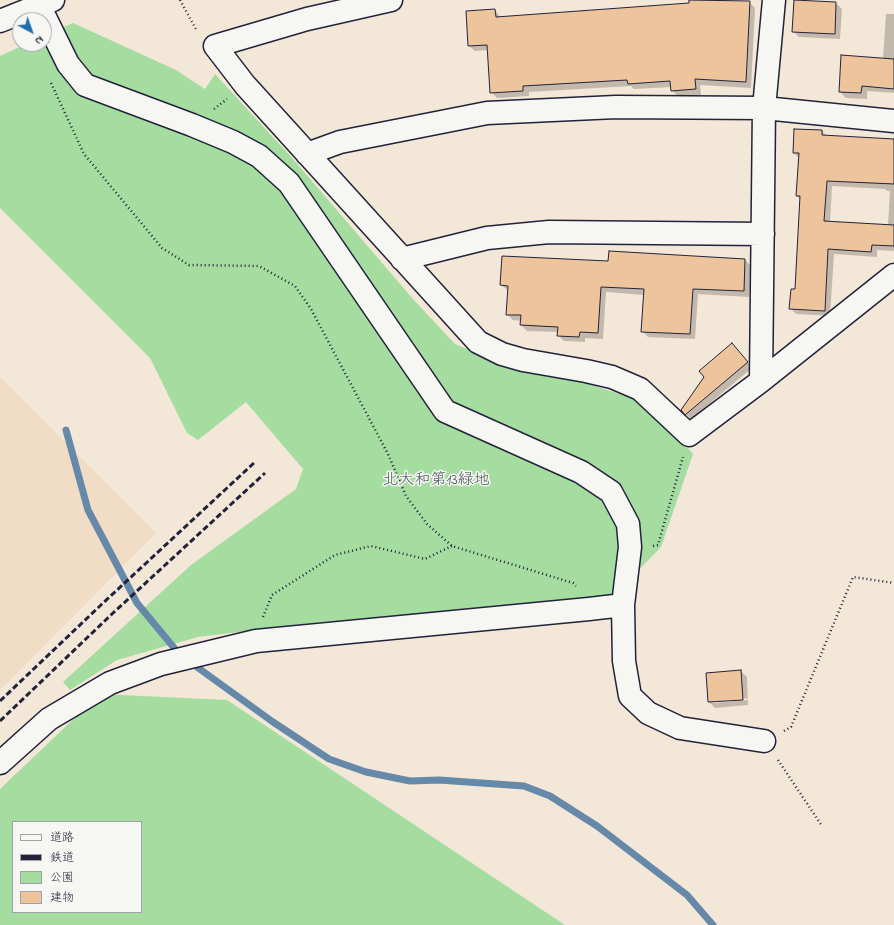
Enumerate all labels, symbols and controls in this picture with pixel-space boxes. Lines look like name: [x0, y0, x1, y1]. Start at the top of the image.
north arrow: [12, 12, 52, 52]
text: N: [31, 32, 47, 49]
park label: 北大和第13緑地: [382, 471, 490, 491]
legend: [12, 821, 142, 913]
text: 道路: [50, 829, 74, 847]
text: 鉄道: [50, 849, 74, 867]
text: 公園: [50, 869, 74, 887]
text: 建物: [50, 889, 74, 907]

